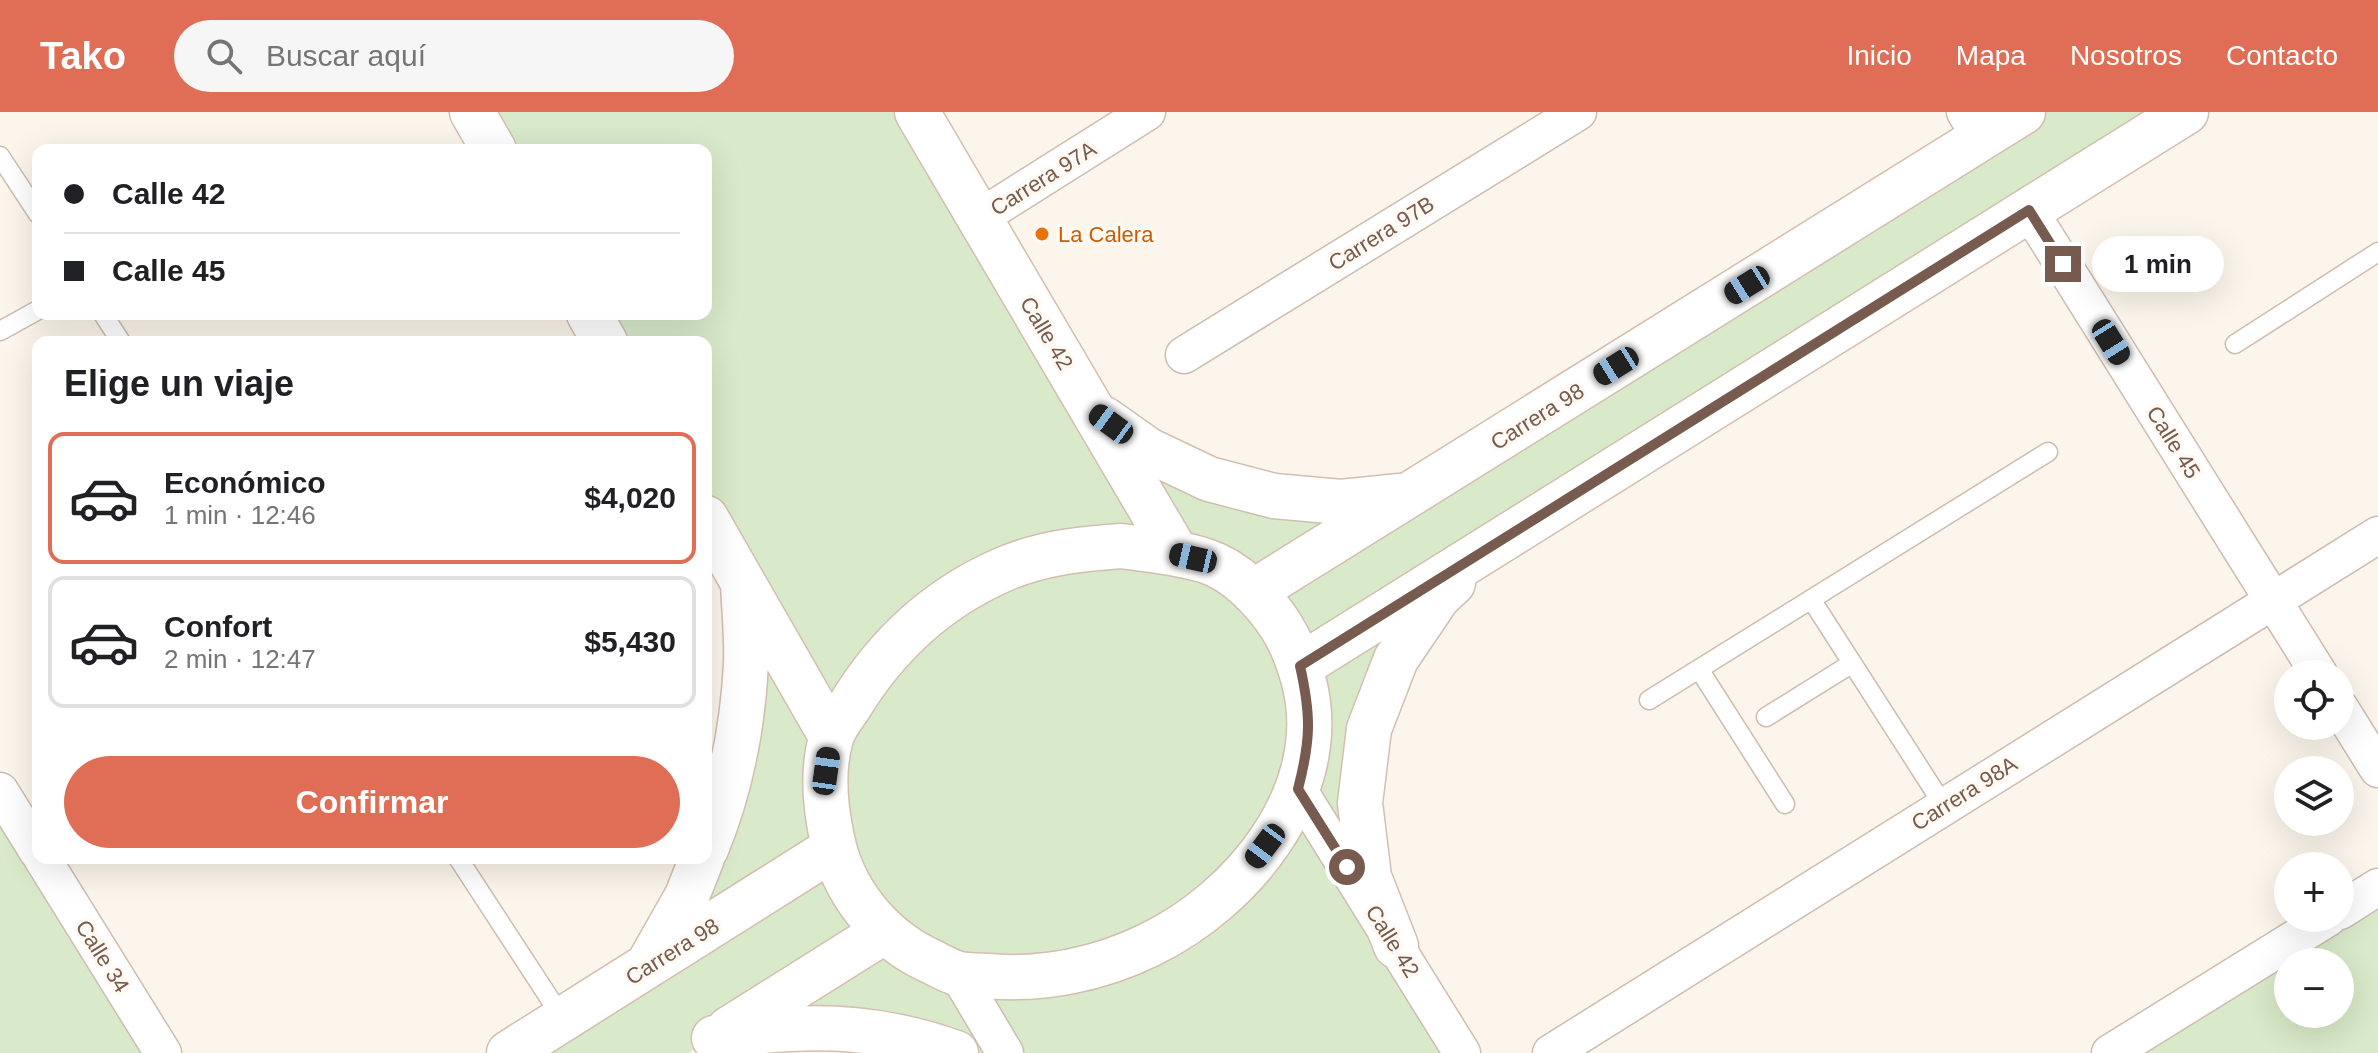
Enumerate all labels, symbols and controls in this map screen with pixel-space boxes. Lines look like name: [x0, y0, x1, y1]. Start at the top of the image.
search box: [174, 20, 734, 92]
icon: search: [202, 34, 246, 78]
text: Tako: [40, 35, 126, 77]
text: Buscar aquí: [266, 39, 426, 72]
text: Inicio: [1846, 40, 1912, 71]
text: Mapa: [1956, 40, 2026, 71]
text: Nosotros: [2070, 40, 2182, 71]
text: Contacto: [2226, 40, 2338, 71]
street label: Carrera 97A: [986, 136, 1101, 221]
text: Calle 42: [112, 177, 225, 210]
street label: Carrera 97B: [1324, 191, 1439, 276]
place label: La Calera: [1058, 222, 1154, 247]
marker: La Calera: [1033, 225, 1051, 243]
callout: 1 min: [2091, 236, 2223, 292]
route end: [2045, 246, 2081, 282]
text: 1 min: [2124, 249, 2192, 279]
text: Calle 45: [112, 254, 225, 287]
car: [1720, 262, 1774, 308]
street label: Calle 42: [1015, 292, 1078, 374]
car: [2088, 315, 2134, 369]
car: [1589, 343, 1643, 389]
text: Elige un viaje: [64, 363, 294, 404]
street label: Carrera 98: [1486, 378, 1588, 455]
car: [1085, 400, 1137, 448]
street label: Calle 45: [2142, 401, 2206, 483]
icon: car: [68, 462, 140, 534]
text: Económico: [164, 466, 326, 499]
text: $4,020: [584, 481, 676, 514]
text: 1 min · 12:46: [164, 500, 316, 530]
car: [1167, 541, 1219, 575]
icon: car: [68, 606, 140, 678]
text: Confort: [164, 610, 272, 643]
text: $5,430: [584, 625, 676, 658]
text: 2 min · 12:47: [164, 644, 316, 674]
map controls: [2274, 660, 2354, 1028]
button: locate: [2274, 660, 2354, 740]
car: [811, 746, 841, 796]
street label: Carrera 98A: [1907, 751, 2022, 836]
button: Confirmar: [64, 756, 680, 848]
button: layers: [2274, 756, 2354, 836]
car: [1241, 820, 1289, 872]
route start: [1329, 849, 1365, 885]
button: +: [2274, 852, 2354, 932]
street label: Calle 42: [1361, 900, 1425, 982]
street label: Carrera 98: [621, 913, 723, 990]
street label: Calle 34: [71, 915, 135, 997]
button: −: [2274, 948, 2354, 1028]

